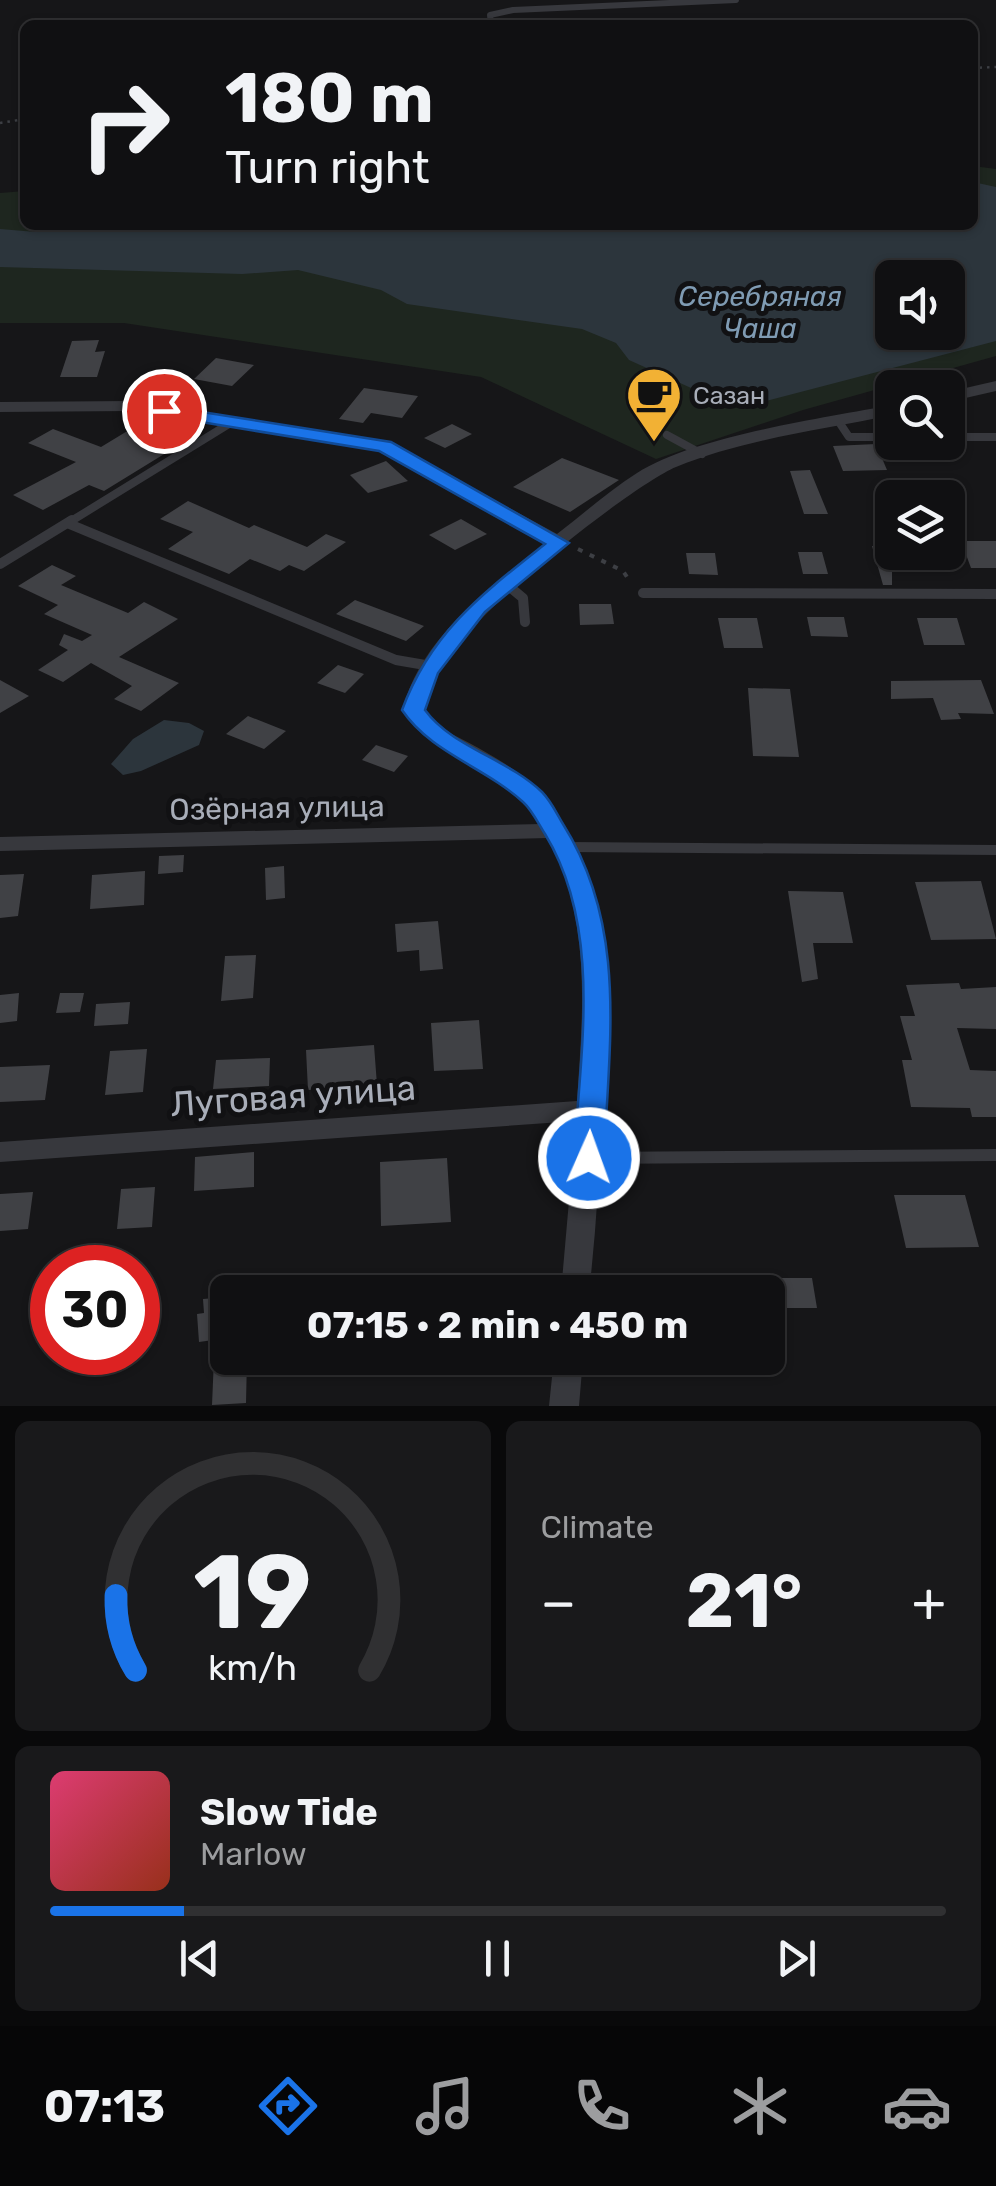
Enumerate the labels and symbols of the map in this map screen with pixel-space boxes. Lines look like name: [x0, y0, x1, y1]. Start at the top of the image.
water label: Серебряная Чаша: [678, 280, 842, 345]
cafe icon: Сазан: [624, 365, 684, 444]
pin: [122, 369, 207, 454]
place label: Сазан: [693, 381, 765, 410]
street label: Озёрная улица: [169, 788, 385, 828]
street label: Луговая улица: [169, 1066, 417, 1126]
position arrow: [537, 1106, 641, 1210]
speed limit sign: 30: [30, 1245, 160, 1375]

